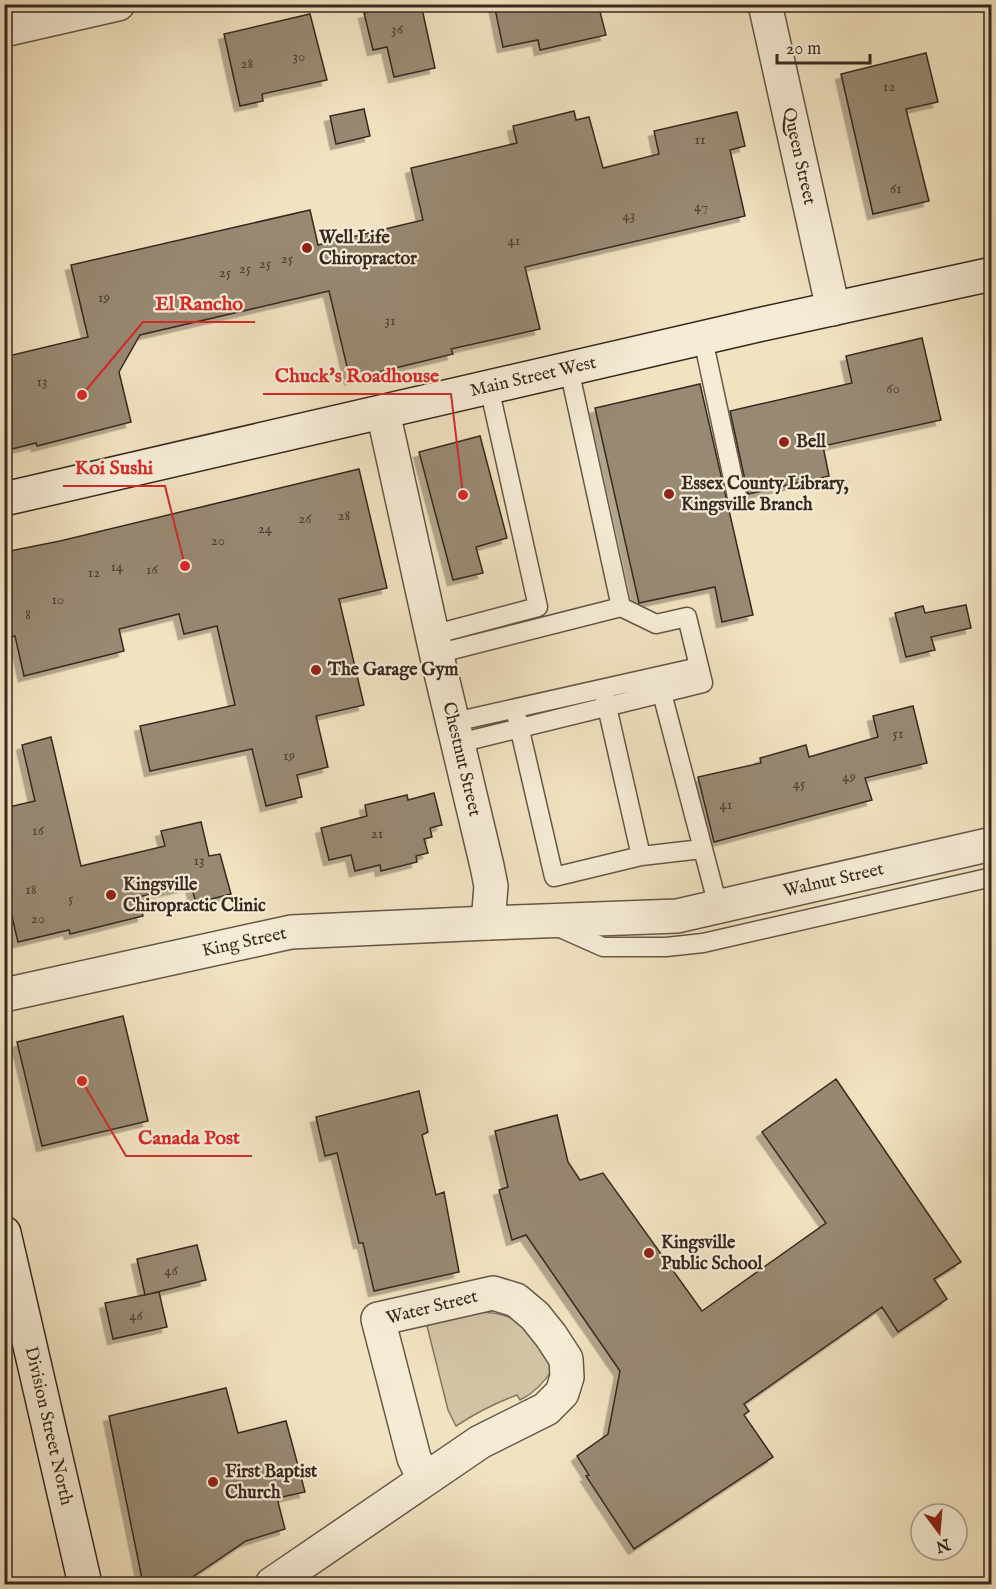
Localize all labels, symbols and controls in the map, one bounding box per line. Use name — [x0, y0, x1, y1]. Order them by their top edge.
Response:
house number: 36 — [391, 20, 404, 39]
scale bar — [777, 27, 870, 65]
text: 20 m — [786, 38, 821, 61]
house number: 30 — [293, 47, 305, 66]
house number: 28 — [241, 54, 254, 73]
house number: 12 — [883, 77, 895, 96]
street label: Queen Street — [777, 105, 821, 207]
house number: 11 — [694, 130, 706, 149]
house number: 61 — [890, 179, 902, 198]
house number: 47 — [694, 197, 708, 216]
house number: 43 — [623, 206, 635, 225]
place label: Well Life Chiropractor — [318, 227, 417, 271]
house number: 41 — [508, 231, 520, 250]
marker: Well Life Chiropractor — [300, 241, 314, 255]
house number: 25 — [281, 249, 294, 268]
house number: 25 — [259, 254, 272, 273]
house number: 25 — [239, 259, 252, 278]
house number: 25 — [219, 263, 232, 282]
callout: El Rancho — [143, 284, 255, 322]
house number: 19 — [98, 288, 110, 307]
text: El Rancho — [155, 292, 243, 317]
house number: 31 — [384, 311, 396, 330]
street label: Main Street West — [468, 351, 598, 403]
callout: Chuck's Roadhouse — [263, 356, 451, 394]
text: Chuck's Roadhouse — [275, 364, 440, 389]
house number: 13 — [36, 372, 48, 391]
house number: 60 — [886, 379, 900, 398]
place label: Bell — [796, 431, 827, 454]
marker: Bell — [777, 435, 791, 449]
callout: Koi Sushi — [63, 448, 165, 486]
text: Koi Sushi — [75, 456, 154, 481]
place label: Essex County Library, Kingsville Branch — [681, 473, 849, 517]
marker: Essex County Library, Kingsville Branch — [662, 487, 676, 501]
house number: 28 — [338, 506, 351, 525]
house number: 26 — [298, 509, 312, 528]
house number: 24 — [258, 519, 273, 538]
house number: 20 — [211, 531, 225, 550]
house number: 14 — [111, 557, 124, 576]
house number: 16 — [146, 560, 159, 579]
house number: 12 — [88, 563, 100, 582]
house number: 10 — [52, 590, 64, 609]
house number: 8 — [25, 605, 31, 624]
place label: The Garage Gym — [327, 659, 458, 682]
marker: The Garage Gym — [309, 663, 323, 677]
street label: Chestnut Street — [437, 700, 486, 819]
house number: 51 — [892, 724, 904, 743]
house number: 19 — [283, 746, 295, 765]
house number: 49 — [842, 767, 856, 786]
house number: 45 — [793, 774, 806, 793]
house number: 41 — [720, 795, 732, 814]
house number: 16 — [32, 821, 45, 840]
house number: 21 — [371, 824, 383, 843]
house number: 13 — [193, 851, 205, 870]
street label: Walnut Street — [781, 858, 886, 903]
place label: Kingsville Chiropractic Clinic — [123, 874, 266, 918]
house number: 18 — [25, 880, 37, 899]
marker: Kingsville Chiropractic Clinic — [104, 888, 118, 902]
house number: 5 — [68, 889, 74, 908]
house number: 20 — [31, 909, 45, 928]
street label: King Street — [200, 922, 289, 963]
callout: Canada Post — [126, 1118, 252, 1156]
text: Canada Post — [138, 1126, 240, 1151]
place label: Kingsville Public School — [661, 1232, 763, 1276]
marker: Kingsville Public School — [642, 1246, 656, 1260]
house number: 46 — [164, 1261, 179, 1280]
street label: Water Street — [384, 1286, 480, 1330]
house number: 46 — [129, 1306, 144, 1325]
street label: Division Street North — [19, 1344, 78, 1508]
place label: First Baptist Church — [225, 1461, 318, 1505]
marker: First Baptist Church — [206, 1475, 220, 1489]
north arrow — [909, 1502, 969, 1562]
text: N — [933, 1533, 953, 1556]

